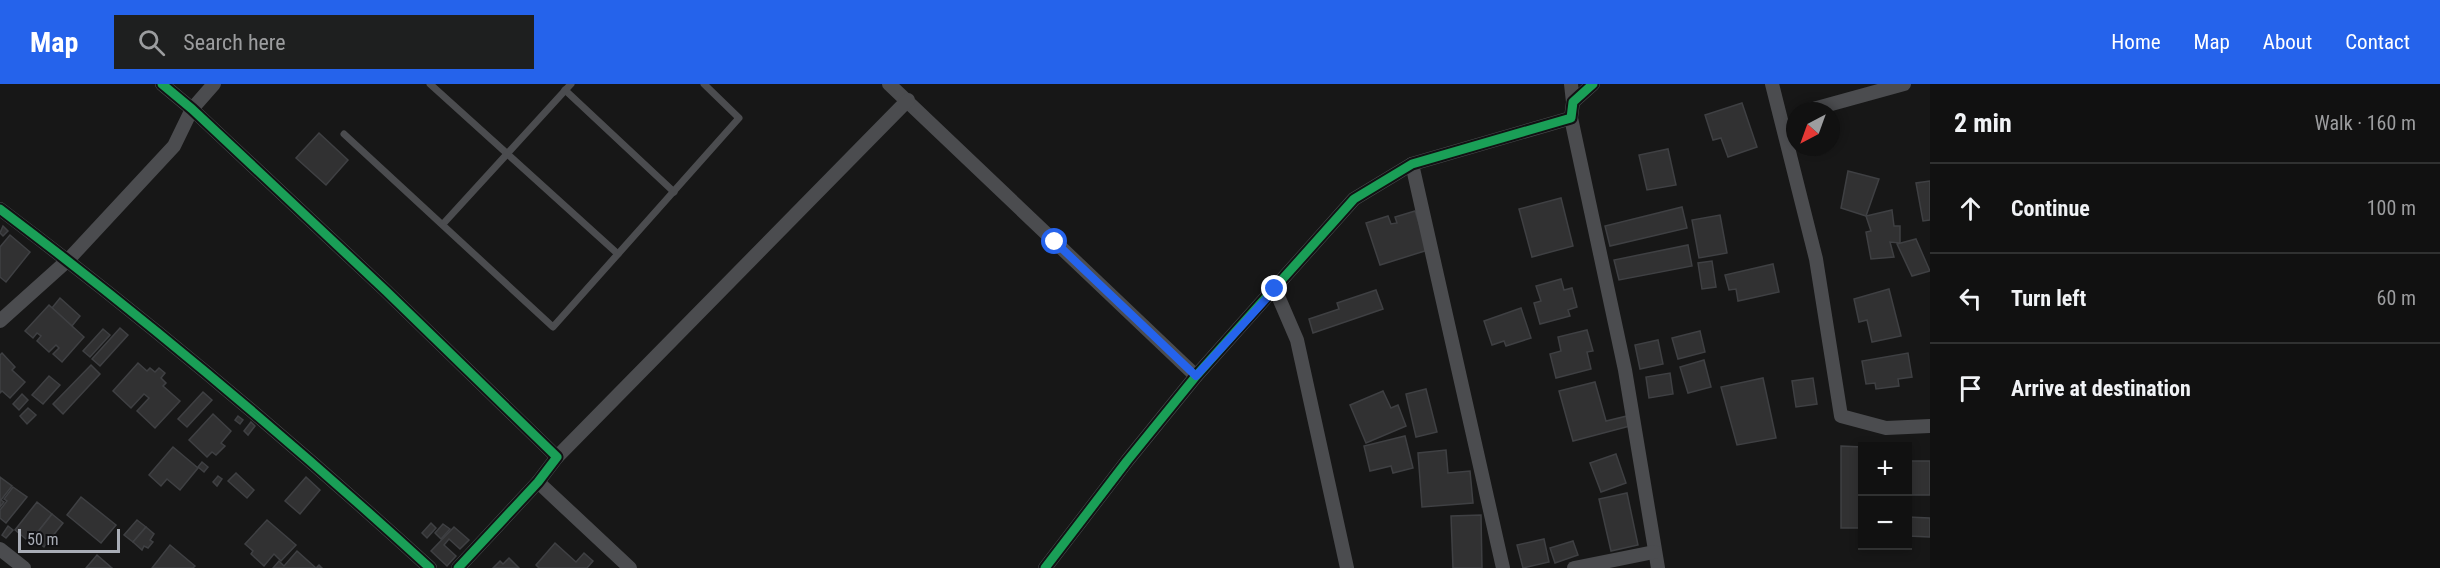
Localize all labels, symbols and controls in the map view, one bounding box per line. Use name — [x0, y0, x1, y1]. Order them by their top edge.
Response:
search box — [114, 15, 534, 69]
text: Map — [30, 26, 78, 59]
icon: search — [135, 26, 168, 59]
text: Search here — [183, 30, 286, 55]
text: Home — [2111, 30, 2161, 54]
text: Map — [2194, 30, 2230, 54]
text: About — [2263, 30, 2312, 54]
text: Contact — [2345, 30, 2410, 54]
north arrow — [1786, 102, 1840, 156]
text: 2 min — [1954, 108, 2012, 138]
text: Walk · 160 m — [2315, 111, 2416, 135]
icon: ahead — [1954, 192, 1987, 225]
text: Continue — [2011, 196, 2090, 221]
text: 100 m — [2367, 196, 2416, 220]
route start — [1041, 228, 1067, 254]
route end — [1261, 275, 1287, 301]
icon: left — [1954, 282, 1987, 315]
text: Turn left — [2011, 286, 2086, 311]
text: 60 m — [2377, 286, 2416, 310]
icon: arrive — [1954, 372, 1987, 405]
text: Arrive at destination — [2011, 376, 2191, 401]
map controls — [1858, 442, 1912, 550]
button: + — [1858, 442, 1912, 496]
button: − — [1858, 496, 1912, 550]
scale bar — [18, 526, 120, 554]
text: 50 m — [27, 530, 59, 549]

